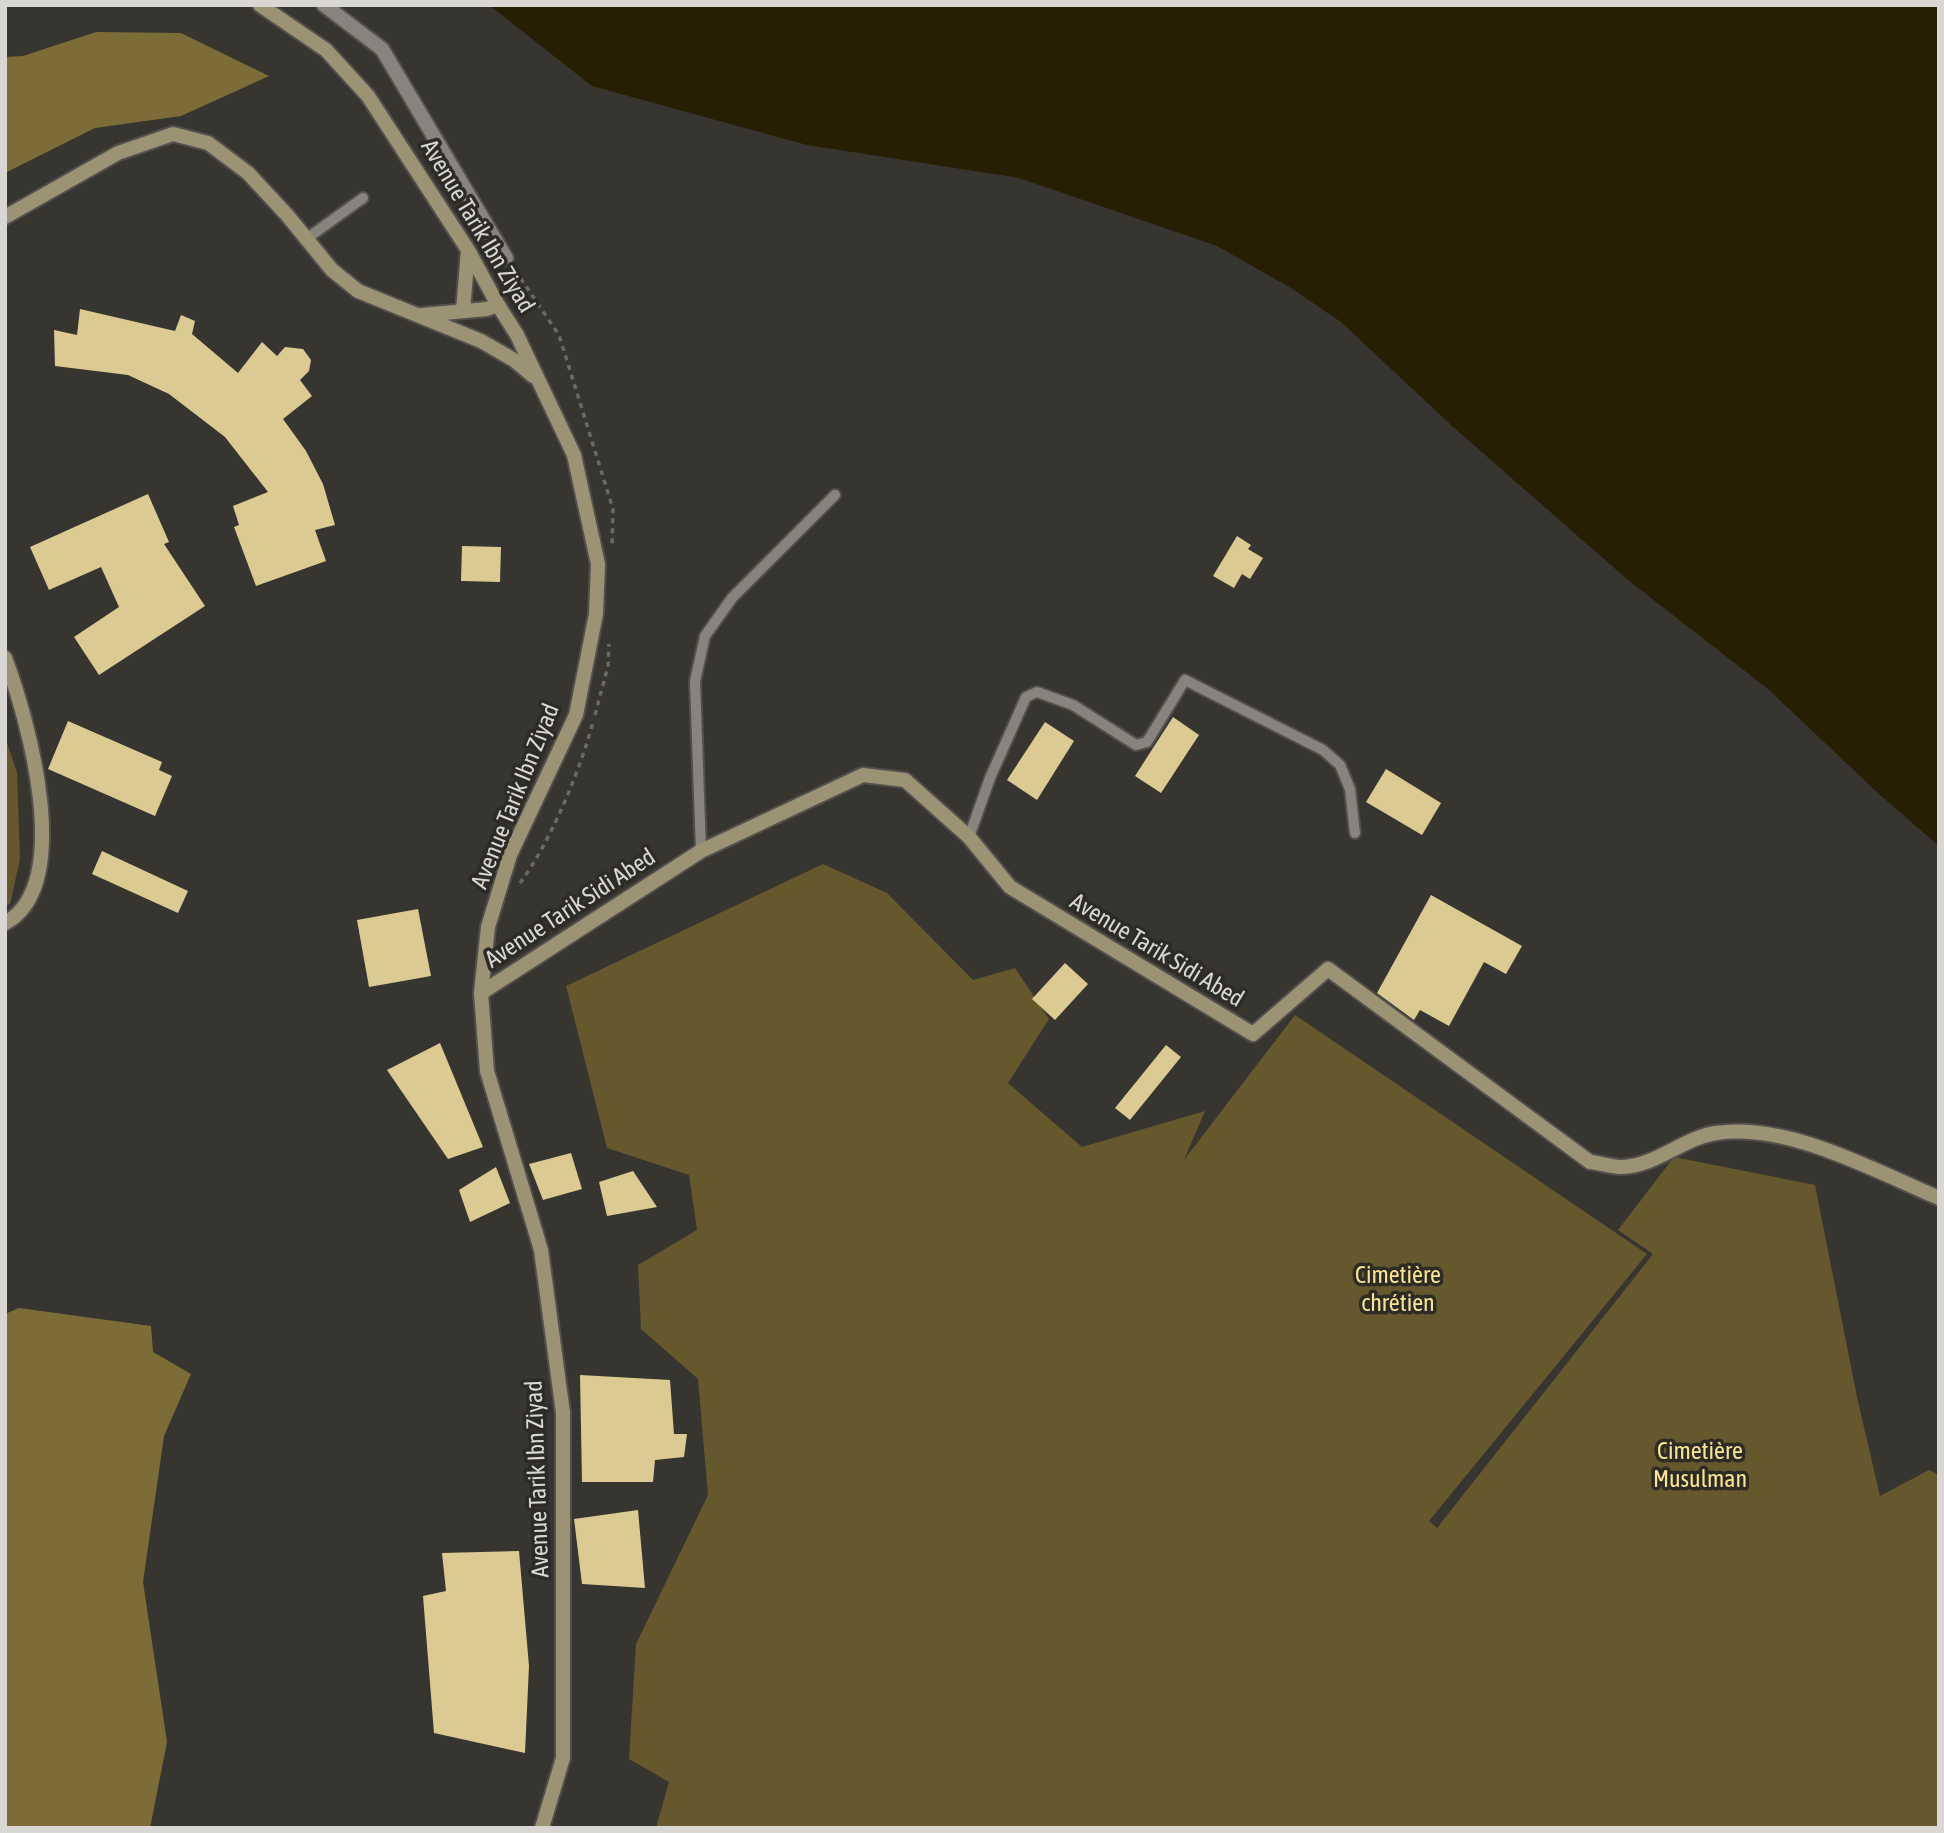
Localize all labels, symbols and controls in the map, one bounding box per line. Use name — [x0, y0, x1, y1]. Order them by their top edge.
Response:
street label: Avenue Tarik Ibn Ziyad — [416, 134, 541, 317]
street label: Avenue Tarik Ibn Ziyad — [465, 699, 564, 892]
street label: Avenue Tarik Sidi Abed — [480, 843, 660, 973]
street label: Avenue Tarik Sidi Abed — [1066, 887, 1249, 1012]
park label: Cimetière chrétien — [1355, 1261, 1441, 1316]
street label: Avenue Tarik Ibn Ziyad — [520, 1380, 553, 1578]
park label: Cimetière Musulman — [1653, 1437, 1747, 1492]

